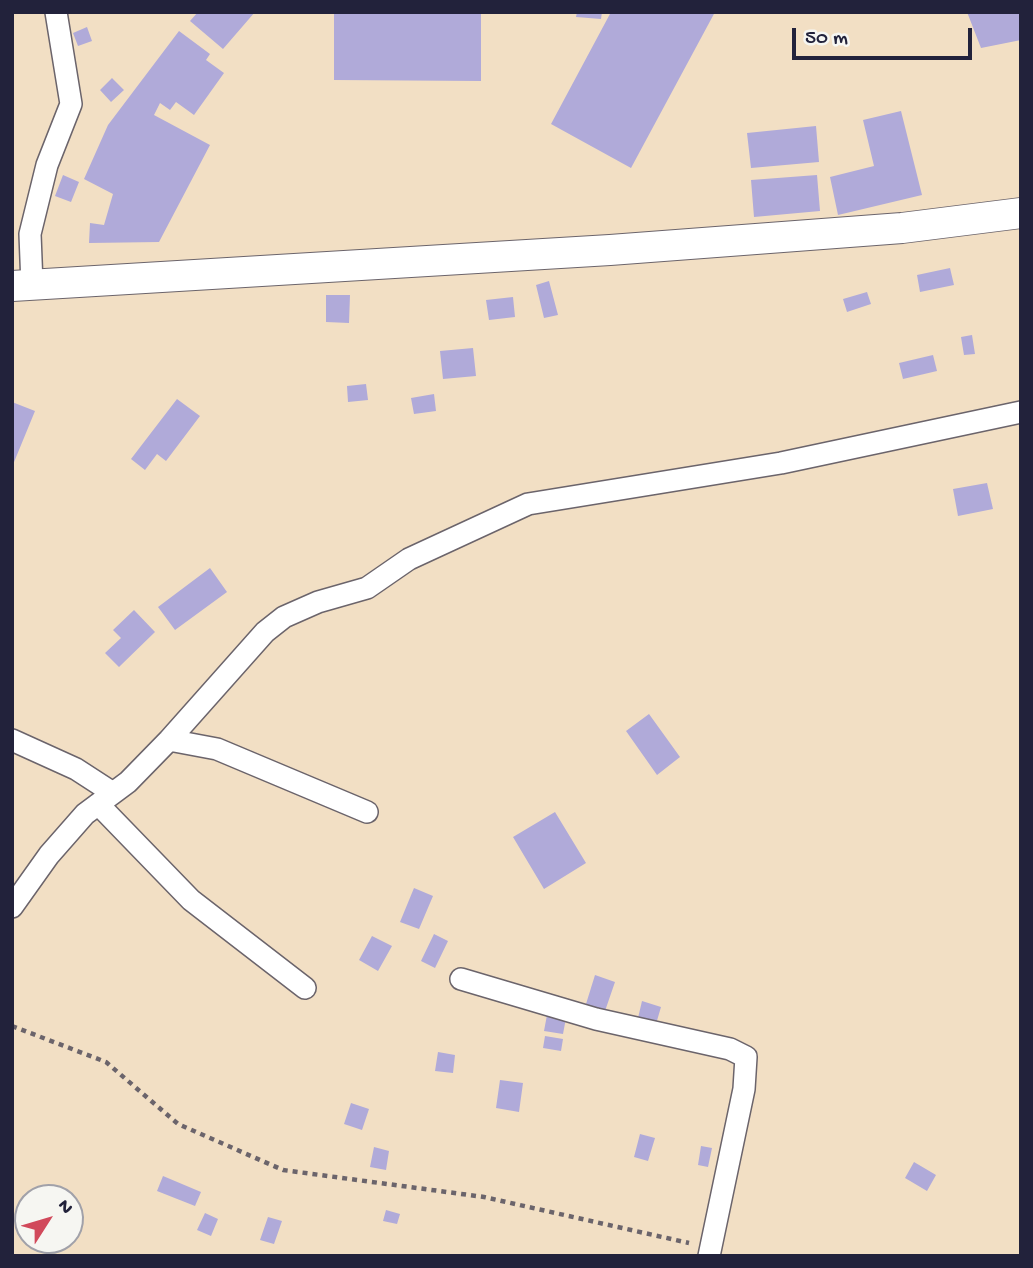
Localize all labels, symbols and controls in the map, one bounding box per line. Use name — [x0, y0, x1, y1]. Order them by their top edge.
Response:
scale bar — [795, 14, 975, 58]
text: 50 m — [805, 27, 848, 52]
north arrow — [14, 1184, 84, 1254]
text: N — [52, 1195, 77, 1219]

